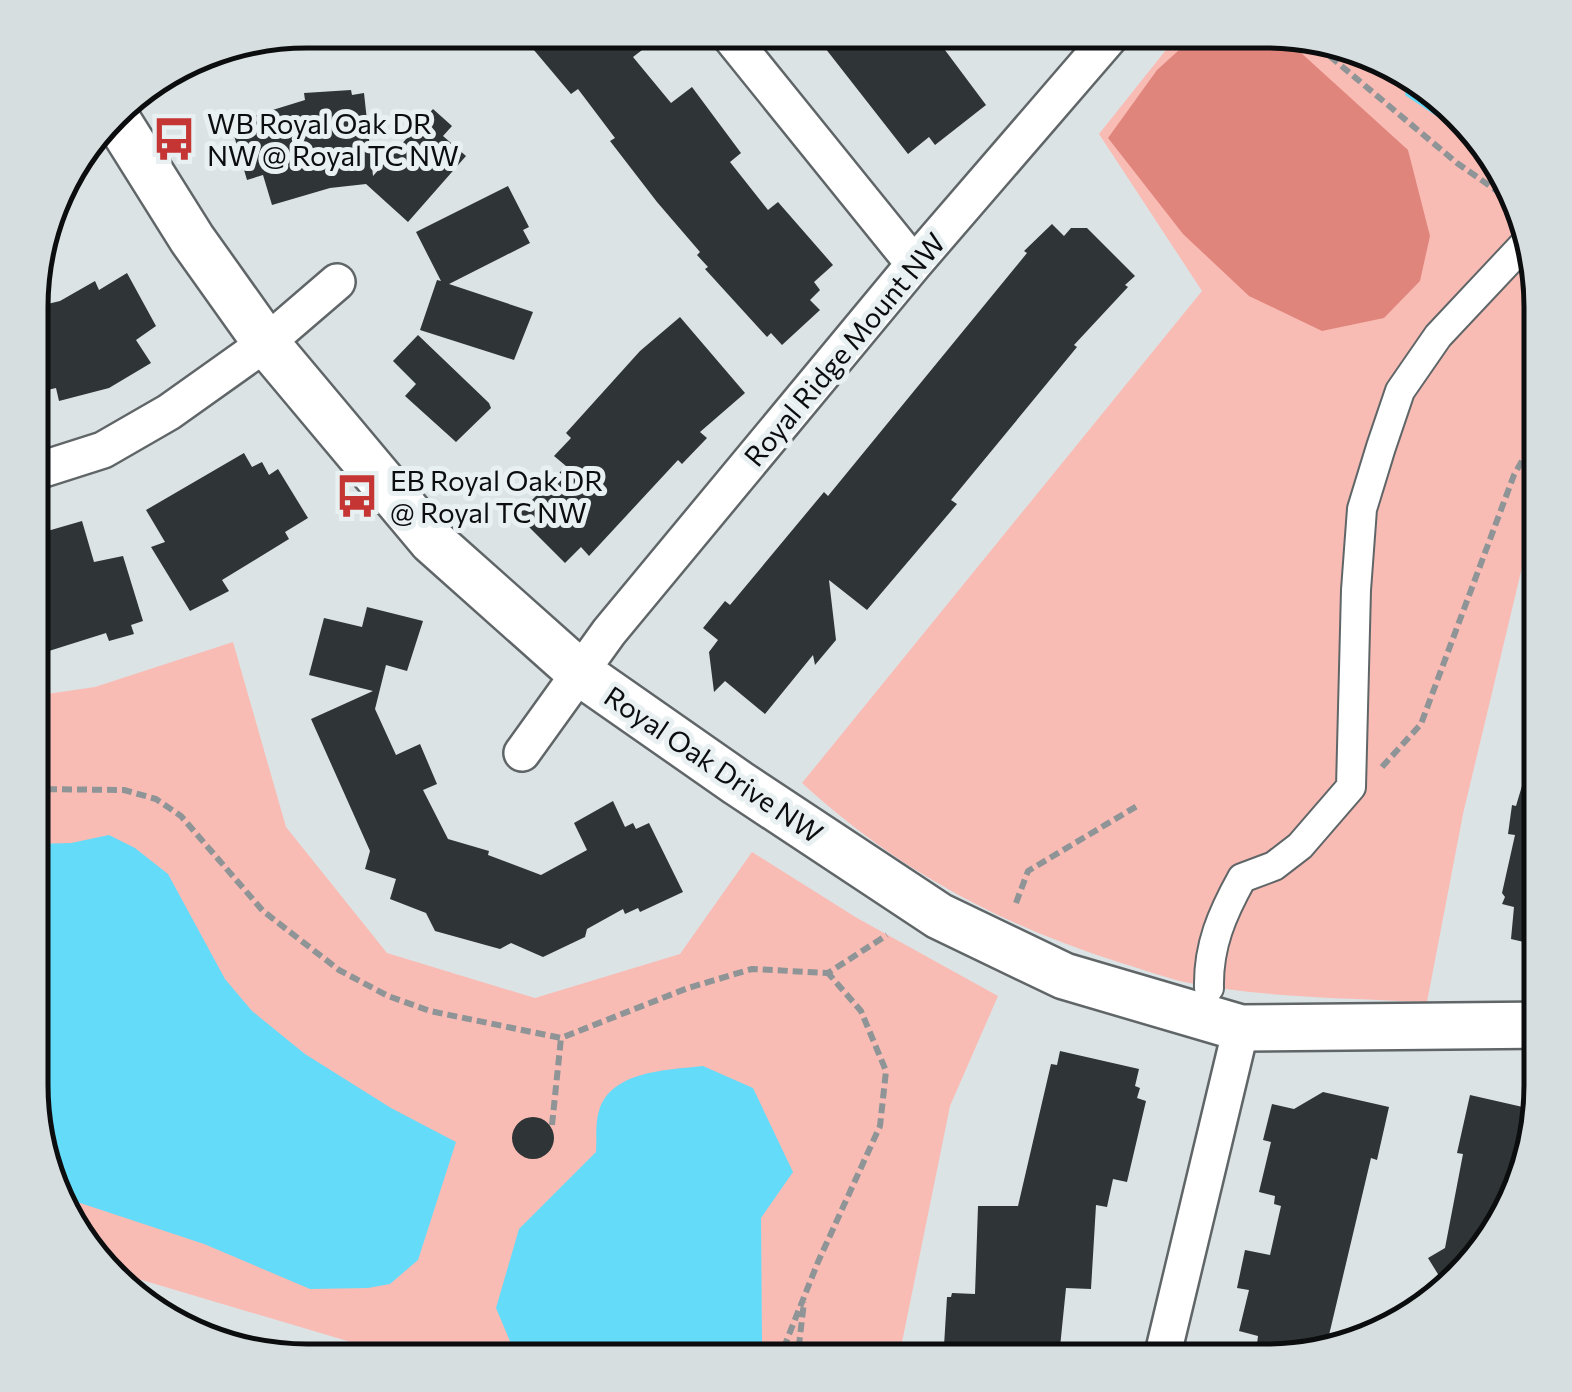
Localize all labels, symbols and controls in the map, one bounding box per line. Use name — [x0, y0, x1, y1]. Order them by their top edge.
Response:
place label: WB Royal Oak DR NW @ Royal TC NW — [207, 106, 459, 172]
bus stop icon: WB Royal Oak DR NW @ Royal TC NW — [150, 115, 198, 163]
street label: Royal Ridge Mount NW — [736, 225, 952, 473]
place label: EB Royal Oak DR @ Royal TC NW — [390, 463, 603, 529]
bus stop icon: EB Royal Oak DR @ Royal TC NW — [333, 472, 381, 520]
street label: Royal Oak Drive NW — [598, 678, 830, 850]

